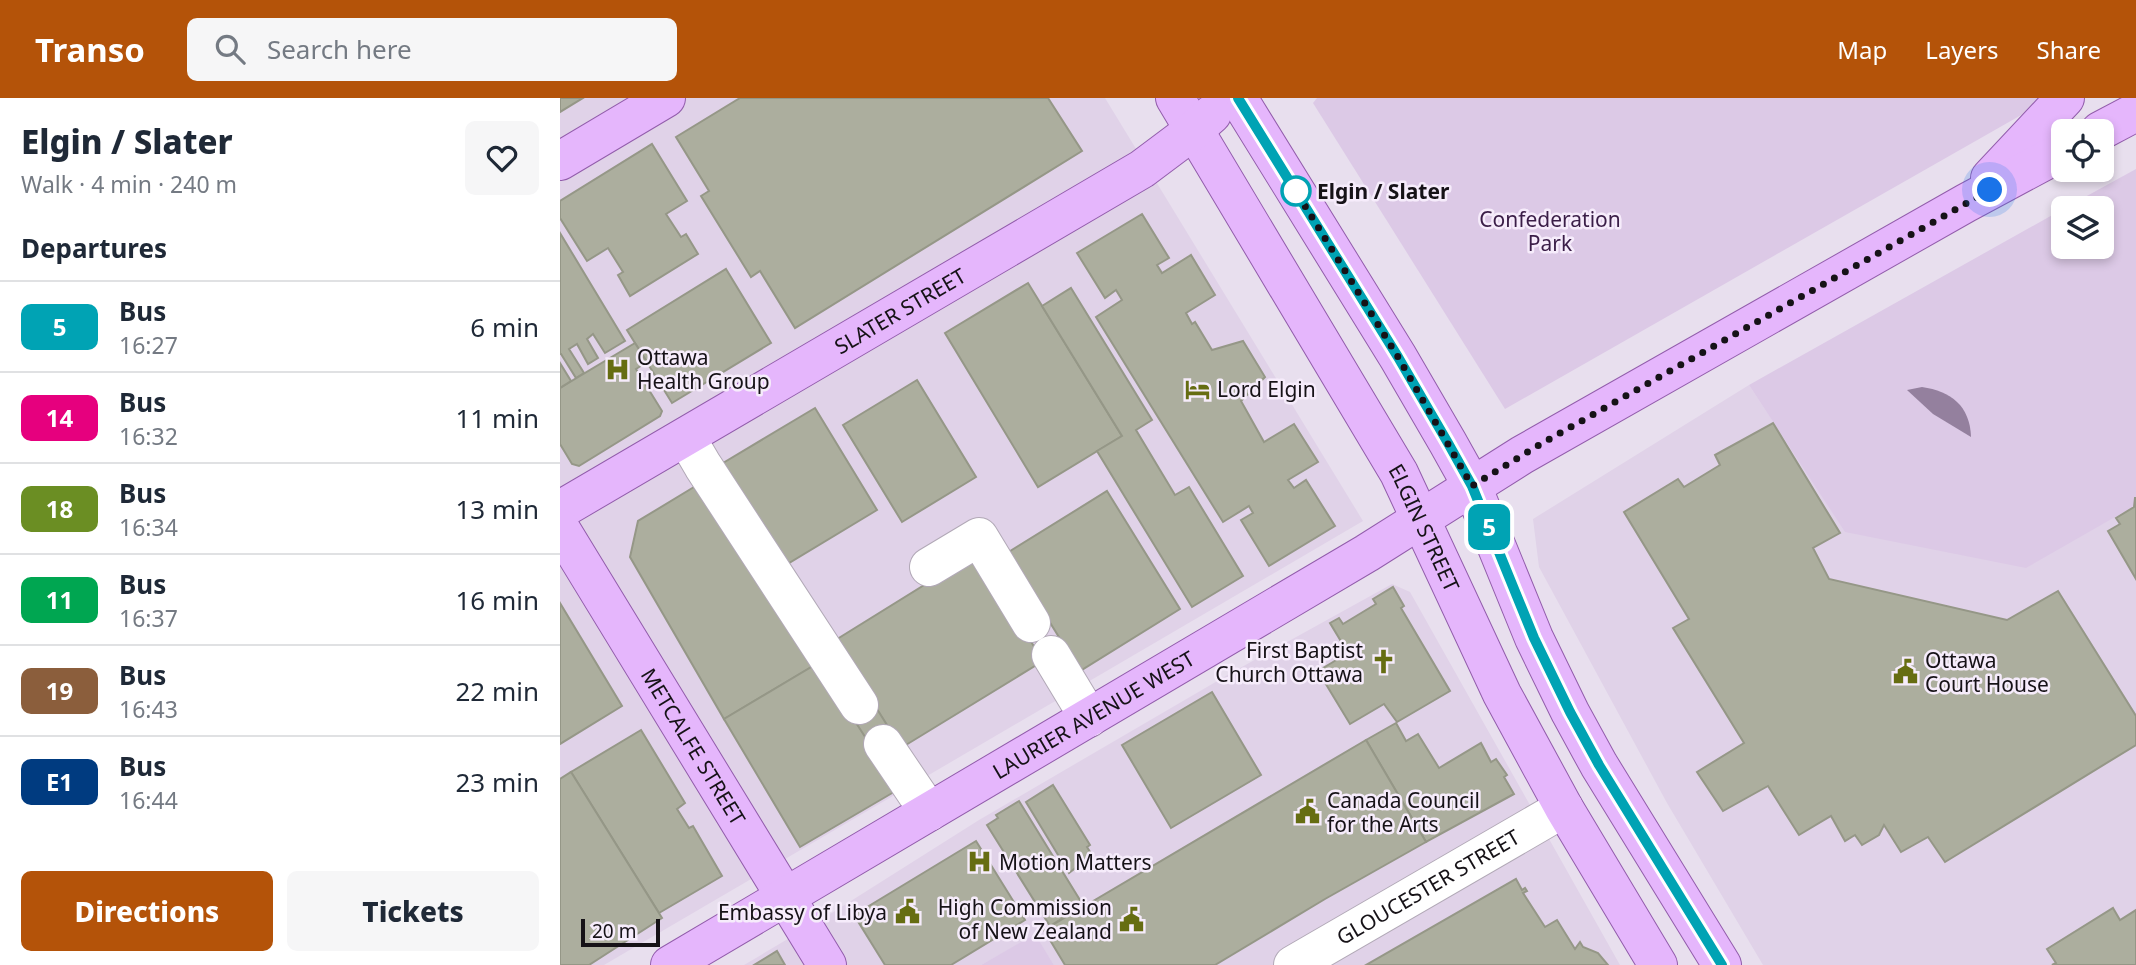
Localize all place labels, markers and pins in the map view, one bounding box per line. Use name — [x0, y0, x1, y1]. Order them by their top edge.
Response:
marker: Elgin / Slater — [1281, 176, 1311, 206]
place label: Elgin / Slater — [1317, 177, 1450, 205]
place label: Ottawa Health Group — [637, 343, 770, 395]
hospital icon: Ottawa Health Group — [603, 355, 631, 383]
hotel icon: Lord Elgin — [1183, 375, 1211, 403]
place label: Lord Elgin — [1217, 375, 1316, 403]
place label: First Baptist Church Ottawa — [1215, 636, 1363, 688]
place label: Ottawa Court House — [1925, 646, 2049, 698]
church icon: First Baptist Church Ottawa — [1369, 648, 1397, 676]
public building icon: Ottawa Court House — [1891, 658, 1919, 686]
place label: Canada Council for the Arts — [1327, 786, 1480, 838]
public building icon: Canada Council for the Arts — [1293, 798, 1321, 826]
hospital icon: Motion Matters — [965, 848, 993, 876]
place label: Motion Matters — [999, 848, 1151, 876]
place label: High Commission of New Zealand — [938, 893, 1112, 945]
place label: Embassy of Libya — [718, 898, 887, 926]
public building icon: Embassy of Libya — [893, 898, 921, 926]
public building icon: High Commission of New Zealand — [1118, 905, 1146, 933]

